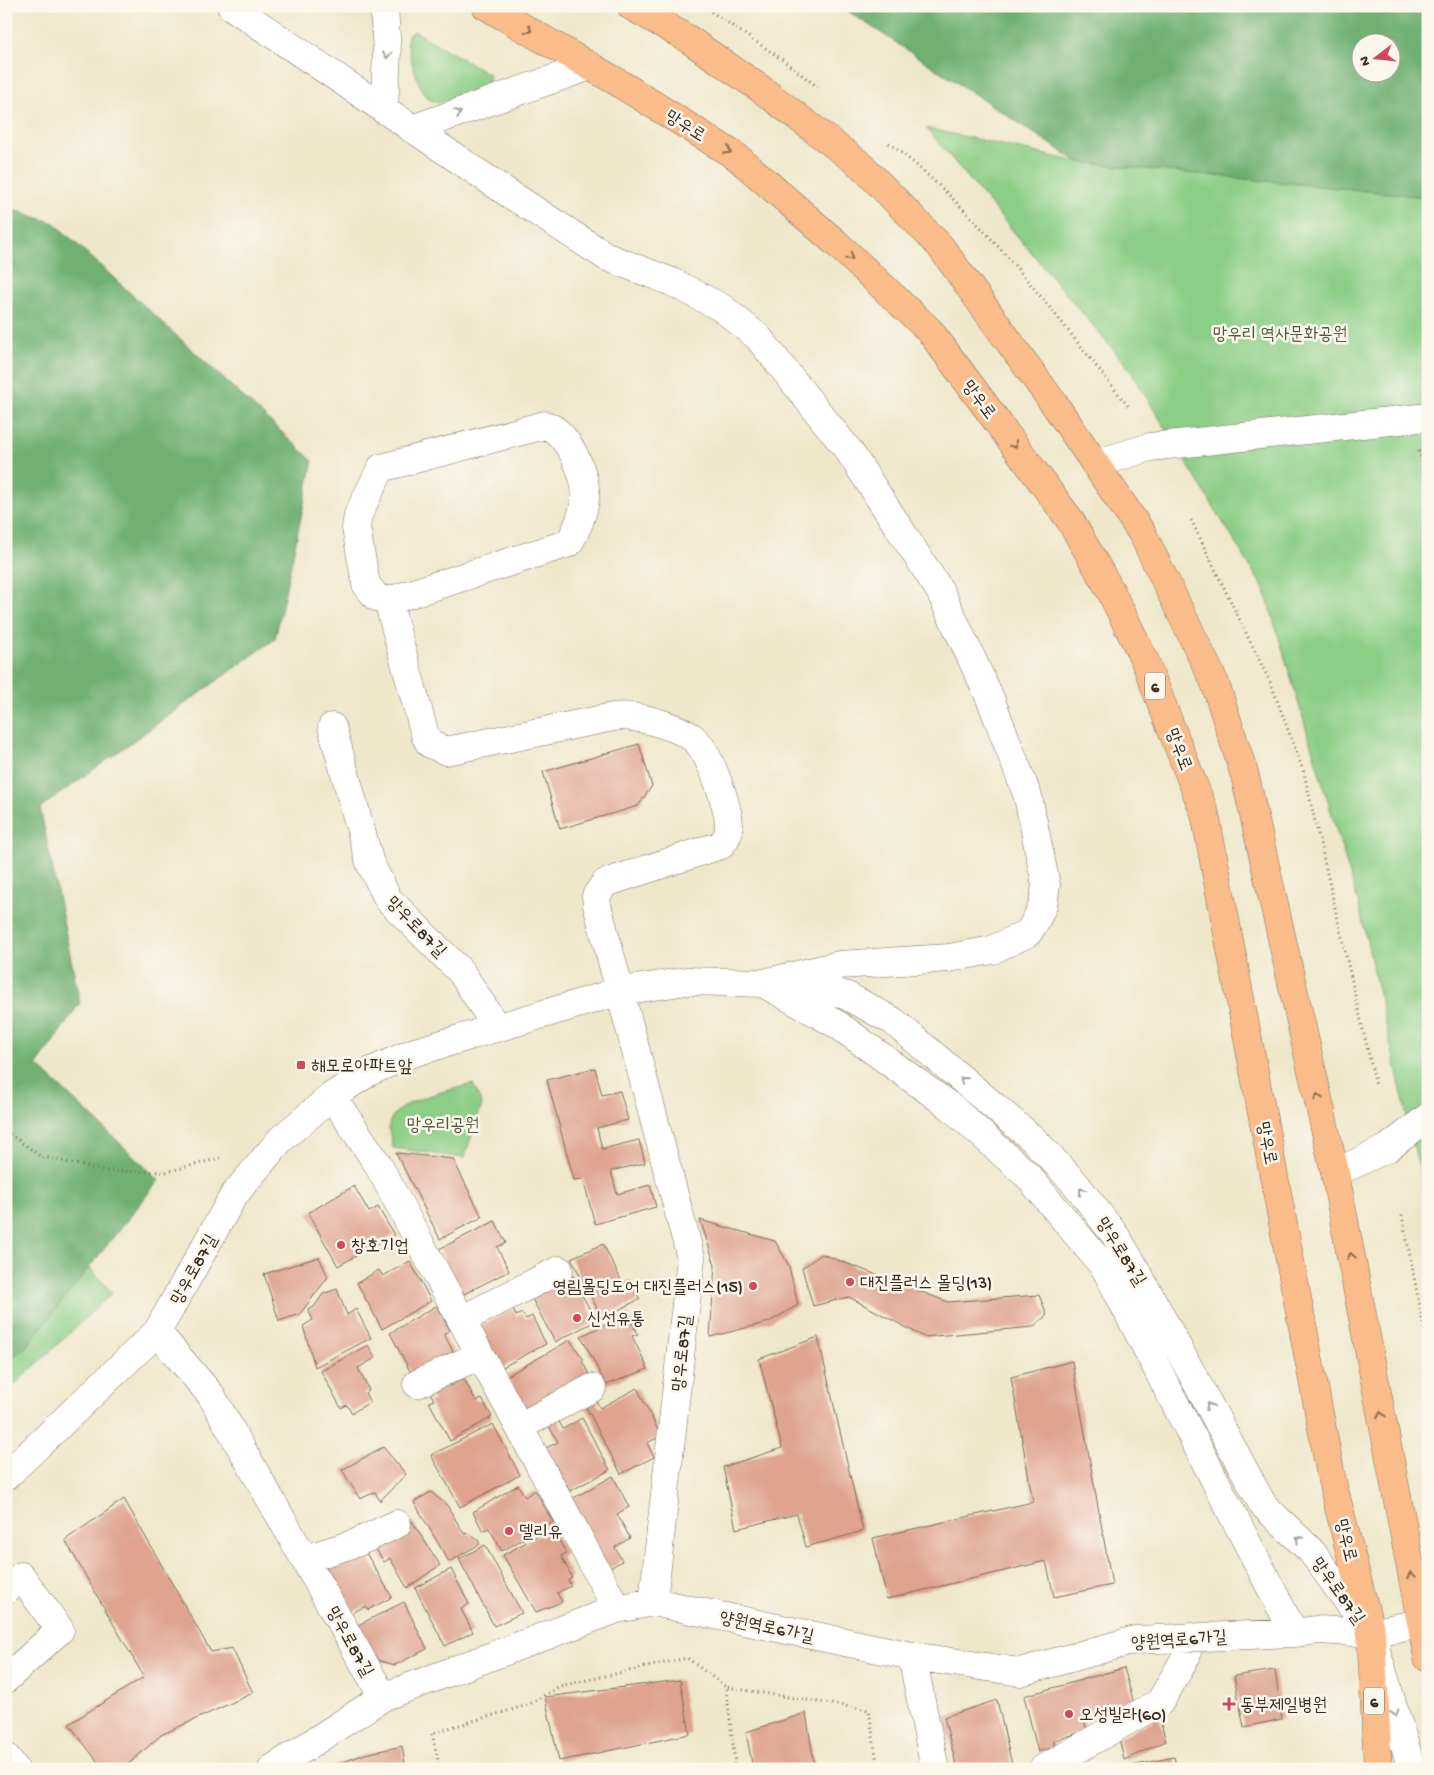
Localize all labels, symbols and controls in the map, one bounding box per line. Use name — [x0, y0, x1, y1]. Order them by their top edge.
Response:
one-way arrow — [523, 24, 532, 34]
north arrow — [1352, 32, 1402, 82]
one-way arrow — [381, 51, 392, 59]
text: N — [1356, 54, 1375, 68]
street label: 망우로 — [661, 107, 709, 148]
one-way arrow — [453, 109, 462, 119]
one-way arrow — [722, 145, 731, 154]
one-way arrow — [845, 251, 854, 260]
park label: 망우리 역사문화공원 — [1213, 325, 1347, 346]
street label: 망우로 — [957, 377, 999, 424]
one-way arrow — [1008, 439, 1017, 449]
road number: 6 — [1145, 672, 1165, 699]
street label: 망우로 — [1160, 726, 1195, 774]
street label: 망우로87길 — [381, 893, 450, 963]
place label: 해모로아파트앞 — [311, 1057, 413, 1078]
marker: 해모로아파트앞 — [295, 1059, 307, 1071]
one-way arrow — [960, 1078, 969, 1086]
one-way arrow — [1313, 1092, 1324, 1101]
park label: 망우리공원 — [407, 1116, 479, 1137]
street label: 망우로 — [1251, 1120, 1280, 1167]
one-way arrow — [1079, 1187, 1088, 1197]
street label: 망우로87길 — [1091, 1214, 1149, 1291]
street label: 망우로87길 — [167, 1231, 223, 1309]
place label: 창호기업 — [351, 1237, 409, 1258]
marker: 창호기업 — [335, 1239, 347, 1251]
one-way arrow — [1346, 1251, 1356, 1260]
place label: 대진플러스 몰딩(13) — [860, 1274, 992, 1295]
marker: 대진플러스 몰딩(13) — [844, 1276, 856, 1288]
place label: 영림몰딩도어 대진플러스(15) — [552, 1278, 743, 1299]
marker: 영림몰딩도어 대진플러스(15) — [747, 1280, 759, 1292]
place label: 신선유통 — [587, 1310, 645, 1331]
marker: 신선유통 — [571, 1312, 583, 1324]
street label: 망우로87길 — [669, 1313, 698, 1393]
one-way arrow — [1205, 1402, 1215, 1411]
one-way arrow — [1376, 1411, 1386, 1420]
street label: 망우로 — [1329, 1517, 1360, 1564]
place label: 델리유 — [519, 1523, 562, 1544]
marker: 델리유 — [503, 1525, 515, 1537]
one-way arrow — [1296, 1535, 1305, 1544]
street label: 망우로87길 — [1306, 1554, 1368, 1629]
one-way arrow — [1406, 1571, 1416, 1579]
street label: 망우로87길 — [321, 1603, 377, 1681]
street label: 양원역로6가길 — [717, 1608, 816, 1649]
street label: 양원역로6가길 — [1131, 1628, 1228, 1655]
road number: 6 — [1364, 1688, 1384, 1714]
place label: 동부제일병원 — [1240, 1696, 1327, 1717]
marker: 동부제일병원 — [1222, 1697, 1236, 1711]
place label: 오성빌라(60) — [1079, 1706, 1166, 1727]
marker: 오성빌라(60) — [1063, 1708, 1075, 1720]
one-way arrow — [1390, 1708, 1400, 1717]

